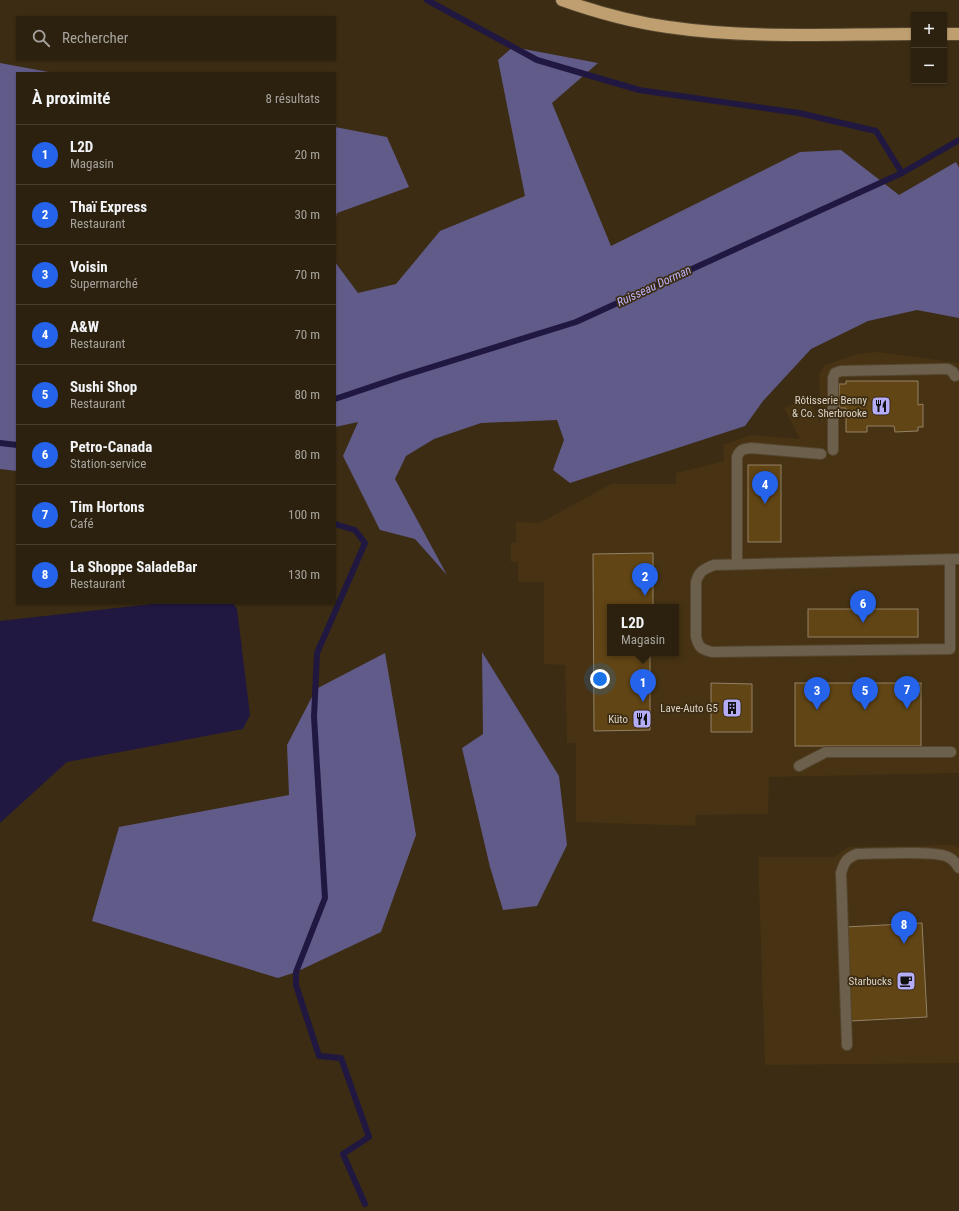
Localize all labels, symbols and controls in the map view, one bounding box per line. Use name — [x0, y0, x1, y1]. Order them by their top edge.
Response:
map controls — [911, 12, 947, 84]
button: + — [911, 12, 947, 48]
search box — [16, 16, 336, 60]
icon: search — [30, 27, 52, 49]
text: Rechercher — [62, 29, 128, 47]
button: − — [911, 48, 947, 84]
text: À proximité — [32, 88, 110, 108]
text: 8 résultats — [266, 91, 320, 106]
text: L2D — [70, 138, 93, 156]
text: 1 — [42, 147, 48, 162]
text: 20 m — [294, 147, 320, 162]
text: Magasin — [70, 156, 114, 171]
text: Thaï Express — [70, 198, 147, 216]
text: 2 — [42, 207, 48, 222]
text: 30 m — [294, 207, 320, 222]
text: Restaurant — [70, 216, 125, 231]
text: Voisin — [70, 258, 108, 276]
water label: Ruisseau Dorman — [615, 262, 694, 309]
text: 3 — [42, 267, 48, 282]
text: 70 m — [294, 267, 320, 282]
text: Supermarché — [70, 276, 138, 291]
text: A&W — [70, 318, 99, 336]
text: 4 — [42, 327, 48, 342]
text: 70 m — [294, 327, 320, 342]
text: Restaurant — [70, 336, 125, 351]
text: Sushi Shop — [70, 378, 137, 396]
text: 5 — [42, 387, 48, 402]
text: 80 m — [294, 387, 320, 402]
place label: Rôtisserie Benny & Co. Sherbrooke — [792, 394, 867, 420]
restaurant icon: Rôtisserie Benny & Co. Sherbrooke — [870, 395, 892, 417]
text: Restaurant — [70, 396, 125, 411]
text: Petro-Canada — [70, 438, 152, 456]
text: 6 — [42, 447, 48, 462]
text: 80 m — [294, 447, 320, 462]
text: Station-service — [70, 456, 146, 471]
pin: 4 — [752, 471, 778, 504]
text: Tim Hortons — [70, 498, 145, 516]
text: 7 — [42, 507, 48, 522]
text: 100 m — [288, 507, 320, 522]
text: Café — [70, 516, 94, 531]
text: La Shoppe SaladeBar — [70, 558, 197, 576]
pin: 2 — [632, 563, 658, 596]
text: 8 — [42, 567, 48, 582]
text: 130 m — [288, 567, 320, 582]
text: Restaurant — [70, 576, 125, 591]
pin: 6 — [850, 590, 876, 623]
popup — [607, 604, 679, 656]
text: L2D — [621, 614, 644, 632]
text: Magasin — [621, 632, 665, 647]
your location — [590, 669, 610, 689]
pin: 1 — [630, 669, 656, 702]
pin: 7 — [894, 676, 920, 709]
pin: 3 — [804, 677, 830, 710]
pin: 5 — [852, 677, 878, 710]
building icon: Lave-Auto G5 — [721, 697, 743, 719]
place label: Lave-Auto G5 — [660, 702, 718, 715]
restaurant icon: Küto — [631, 708, 653, 730]
place label: Küto — [608, 713, 628, 726]
pin: 8 — [891, 911, 917, 944]
cafe icon: Starbucks — [895, 970, 917, 992]
place label: Starbucks — [849, 975, 892, 988]

